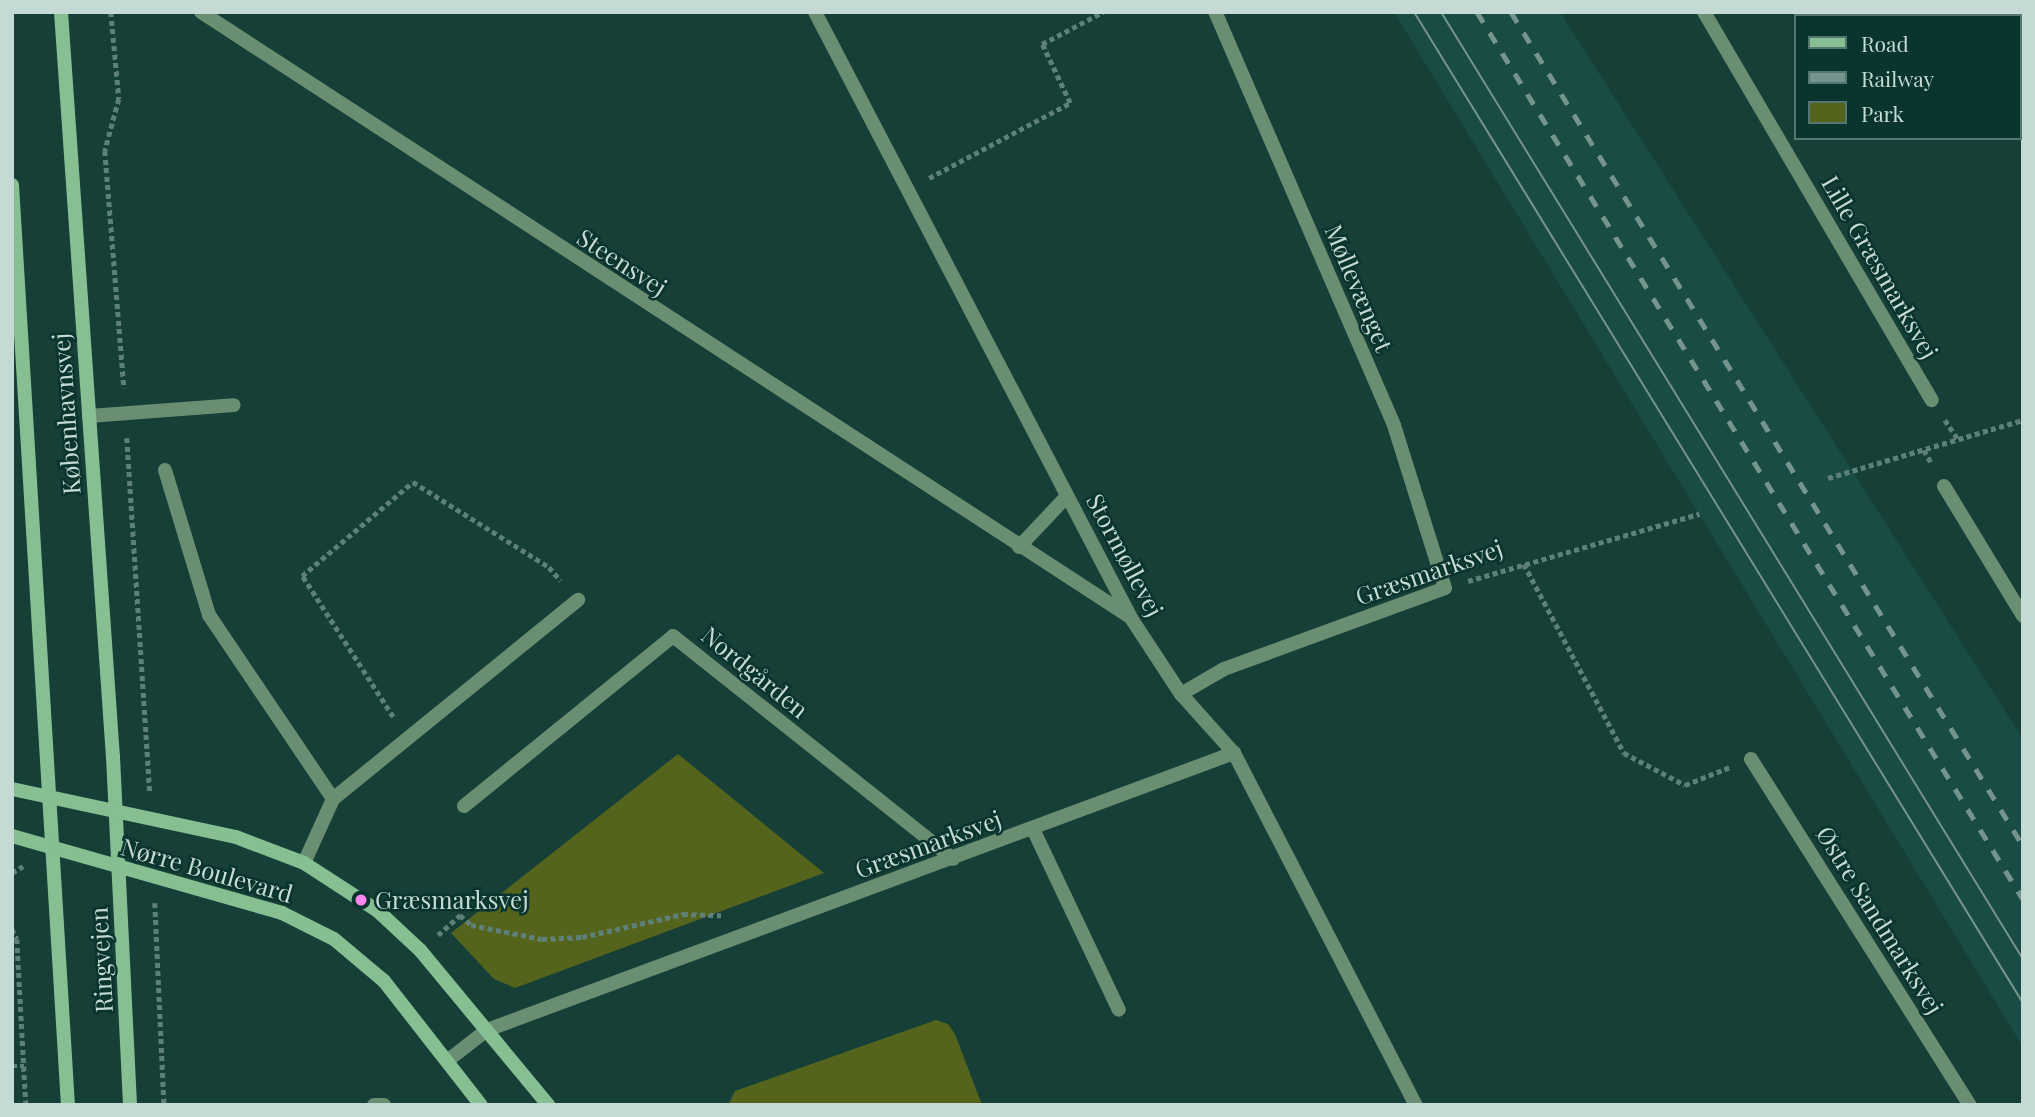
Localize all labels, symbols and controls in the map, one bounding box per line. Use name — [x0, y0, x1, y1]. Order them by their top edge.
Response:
legend — [1794, 14, 2021, 140]
text: Road — [1861, 29, 1909, 57]
text: Railway — [1861, 64, 1934, 92]
text: Park — [1861, 99, 1904, 127]
street label: Lille Græsmarksvej — [1816, 170, 1944, 364]
street label: Møllevænget — [1319, 220, 1399, 356]
street label: Steensvej — [572, 222, 672, 302]
street label: Københavnsvej — [46, 332, 86, 496]
street label: Stormøllevej — [1081, 489, 1169, 621]
street label: Græsmarksvej — [1352, 533, 1506, 611]
street label: Nordgården — [696, 620, 814, 724]
street label: Græsmarksvej — [851, 804, 1005, 884]
street label: Østre Sandmarksvej — [1811, 821, 1949, 1019]
street label: Nørre Boulevard — [118, 832, 296, 908]
place label: Græsmarksvej — [375, 886, 529, 914]
marker: Græsmarksvej — [353, 892, 369, 908]
street label: Ringvejen — [84, 906, 118, 1014]

